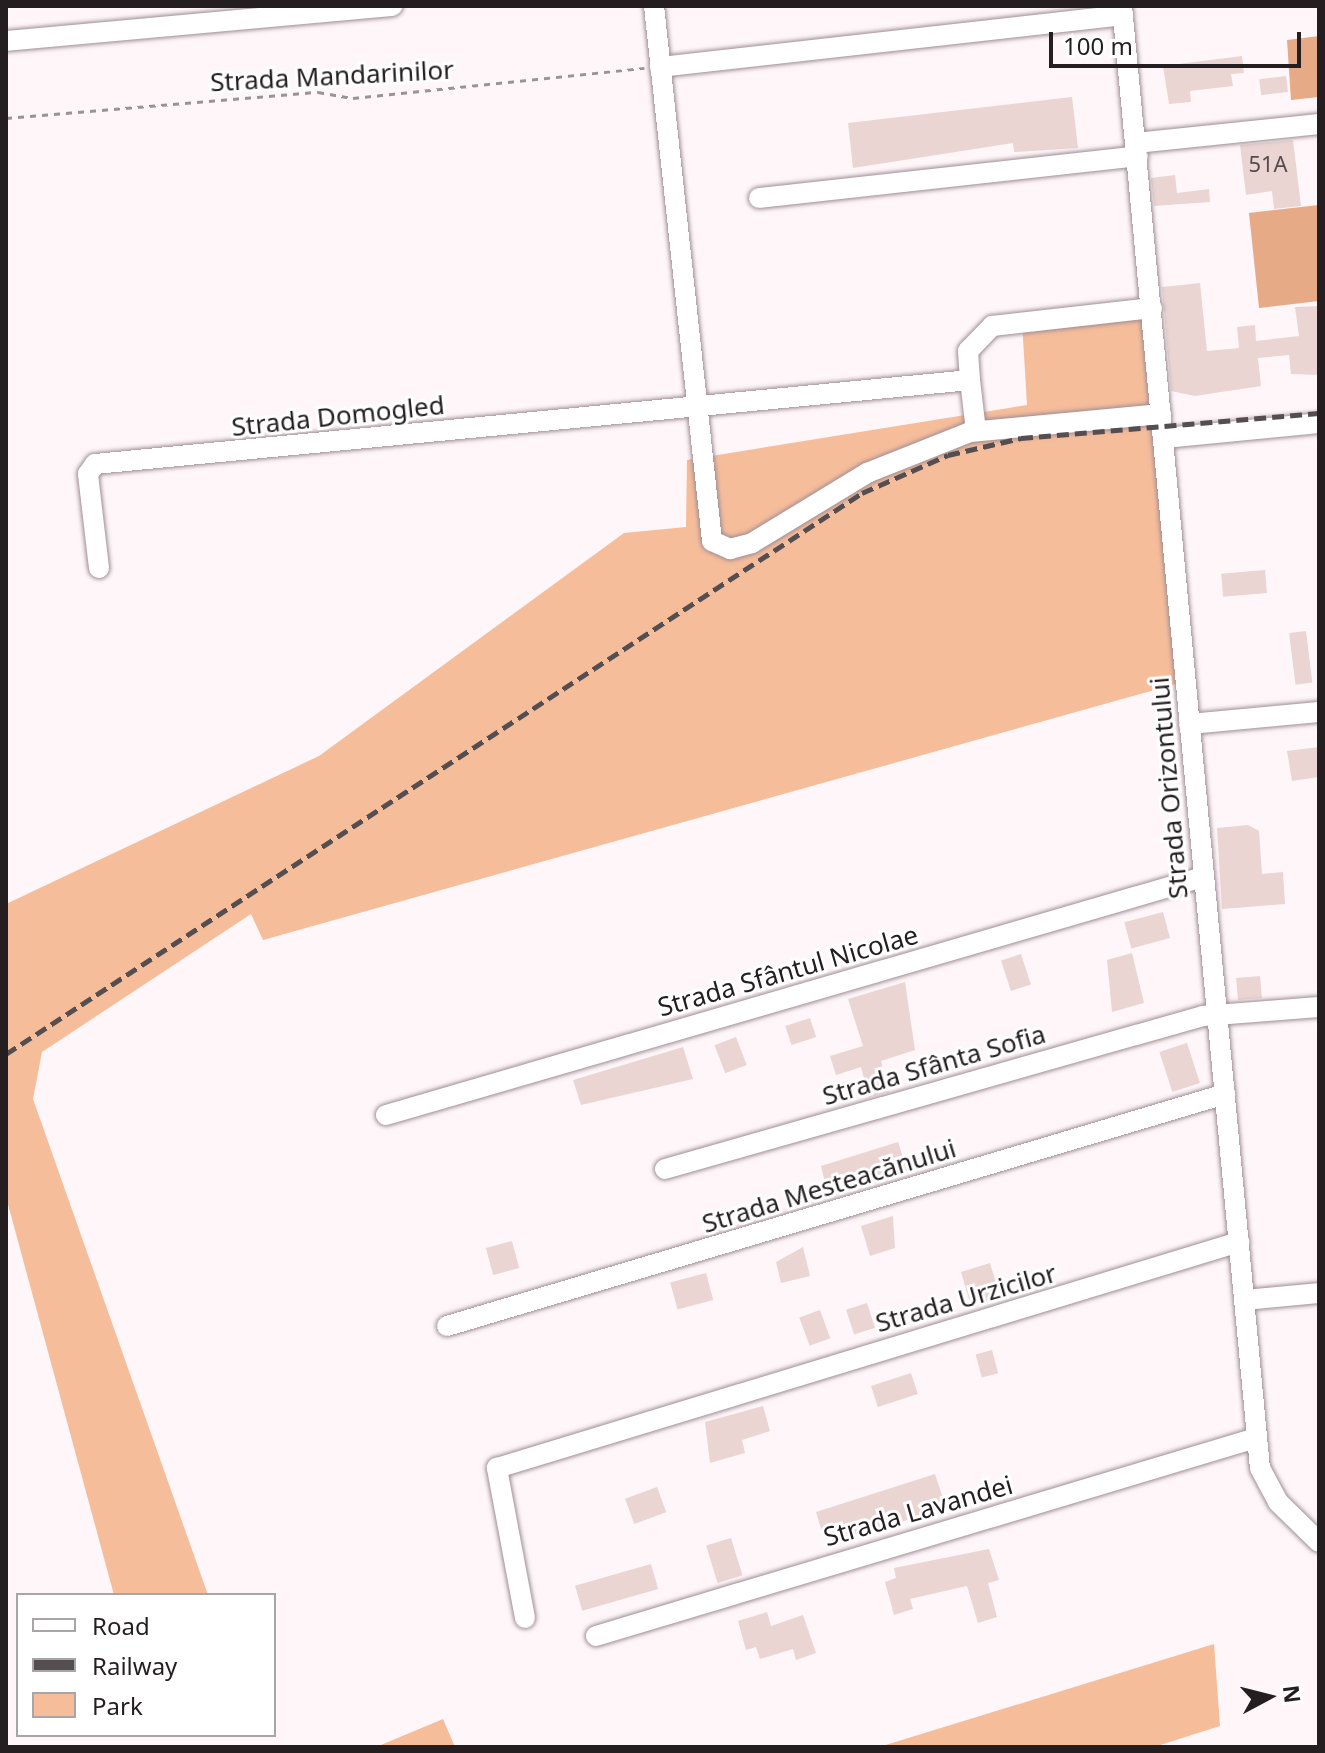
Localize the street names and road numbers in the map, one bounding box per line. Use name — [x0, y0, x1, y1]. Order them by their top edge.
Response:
street label: Strada Mandarinilor — [209, 54, 455, 98]
street label: Strada Domogled — [230, 389, 446, 443]
street label: Strada Orizontului — [1144, 676, 1194, 900]
street label: Strada Sfântul Nicolae — [654, 919, 922, 1023]
street label: Strada Sfânta Sofia — [819, 1018, 1049, 1112]
street label: Strada Mesteacănului — [698, 1133, 960, 1239]
street label: Strada Urzicilor — [872, 1257, 1060, 1339]
street label: Strada Lavandei — [820, 1469, 1016, 1553]

